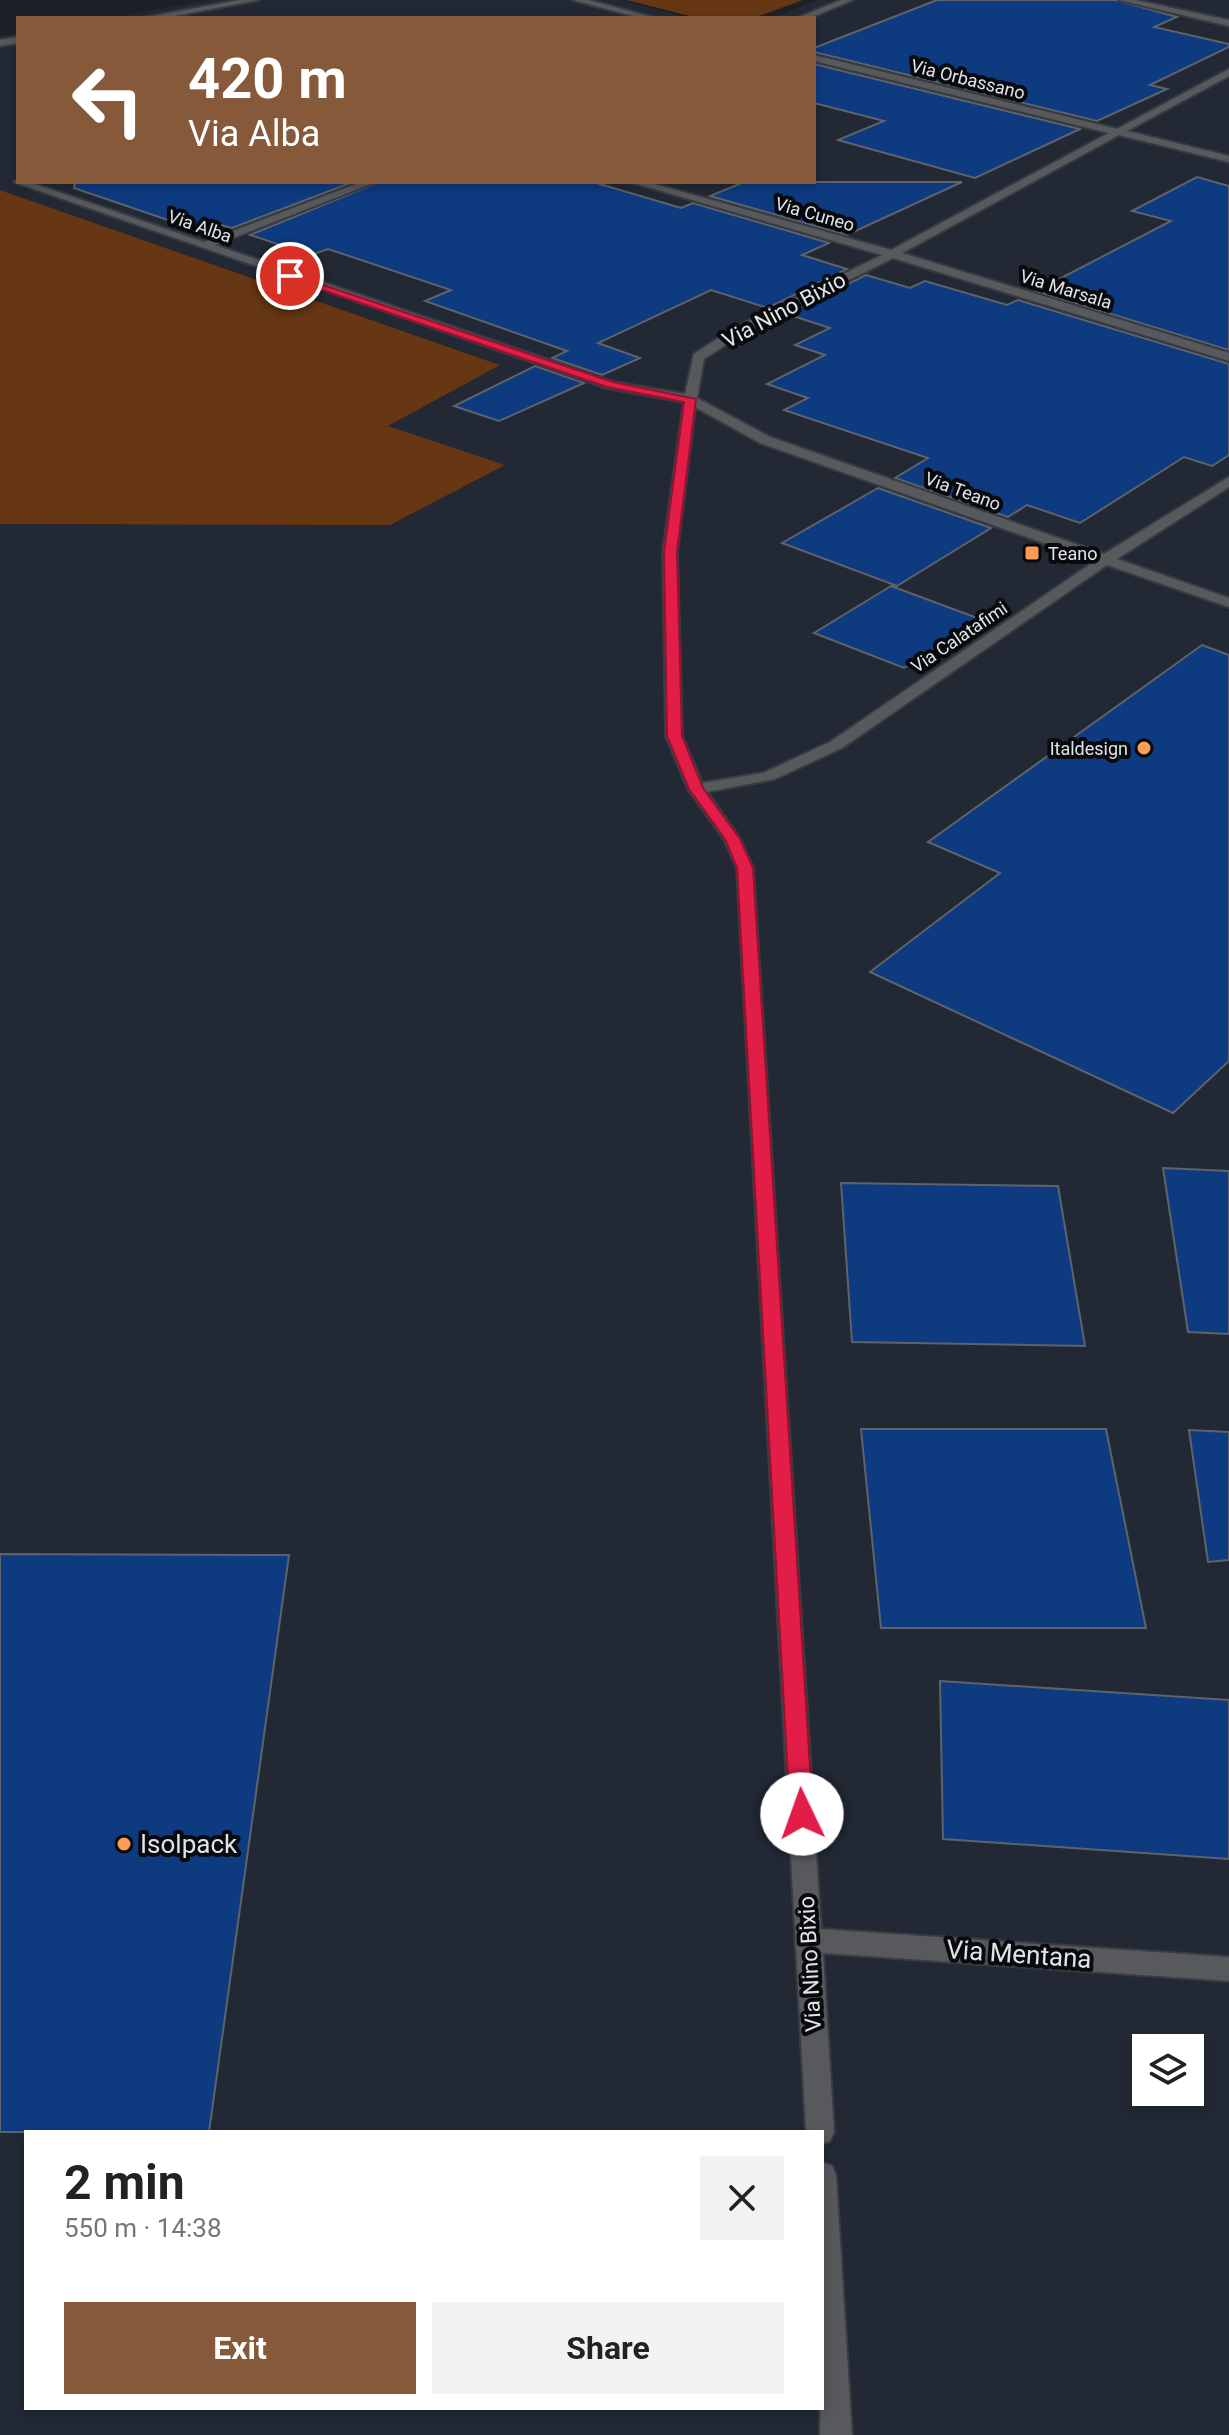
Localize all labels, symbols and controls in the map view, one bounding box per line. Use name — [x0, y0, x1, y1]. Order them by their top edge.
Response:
text: 420 m — [188, 46, 347, 112]
icon: left — [56, 48, 160, 152]
street label: Via Orbassano — [909, 55, 1027, 103]
text: Via Alba — [188, 113, 320, 155]
street label: Via Cuneo — [773, 193, 857, 235]
street label: Via Alba — [165, 205, 235, 247]
pin — [256, 242, 324, 310]
icon: arrive — [268, 254, 312, 298]
street label: Via Marsala — [1018, 265, 1114, 313]
street label: Via Nino Bixio — [718, 267, 850, 353]
street label: Via Teano — [922, 468, 1004, 514]
place label: Teano — [1048, 543, 1097, 564]
marker: Teano — [1023, 544, 1041, 562]
street label: Via Calatafimi — [907, 597, 1011, 677]
place label: Italdesign — [1050, 738, 1128, 759]
marker: Italdesign — [1135, 739, 1153, 757]
position arrow — [760, 1772, 844, 1856]
place label: Isolpack — [140, 1829, 238, 1859]
marker: Isolpack — [115, 1835, 133, 1853]
street label: Via Nino Bixio — [794, 1896, 826, 2032]
street label: Via Mentana — [945, 1934, 1093, 1974]
map controls — [1132, 2034, 1204, 2106]
button: layers — [1132, 2034, 1204, 2106]
text: 2 min — [64, 2154, 185, 2211]
button: close — [700, 2156, 784, 2240]
text: 550 m · 14:38 — [64, 2213, 222, 2243]
button: Exit — [64, 2302, 416, 2394]
button: Share — [432, 2302, 784, 2394]

